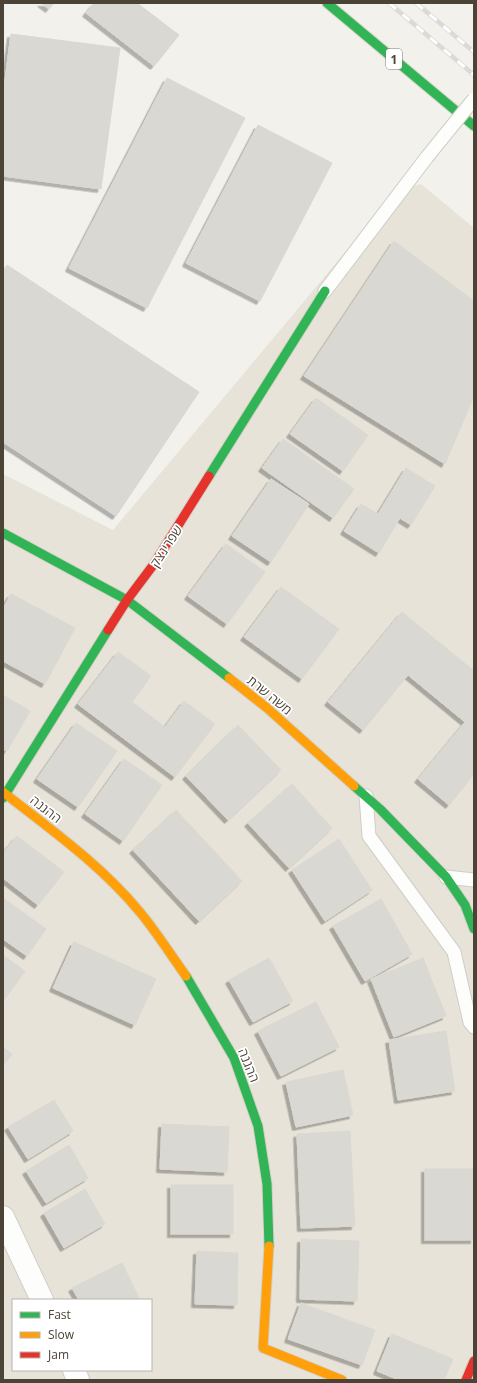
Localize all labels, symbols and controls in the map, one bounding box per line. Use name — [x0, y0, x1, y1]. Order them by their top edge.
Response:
road number: 1 — [386, 49, 402, 69]
street label: שפרינצק — [146, 521, 186, 571]
street label: משה שרת — [244, 671, 296, 719]
street label: ההגנה — [27, 791, 65, 827]
street label: ההגנה — [234, 1045, 264, 1085]
legend — [12, 1299, 152, 1371]
text: Fast — [48, 1306, 71, 1323]
text: Slow — [48, 1326, 75, 1343]
text: Jam — [47, 1346, 69, 1363]

